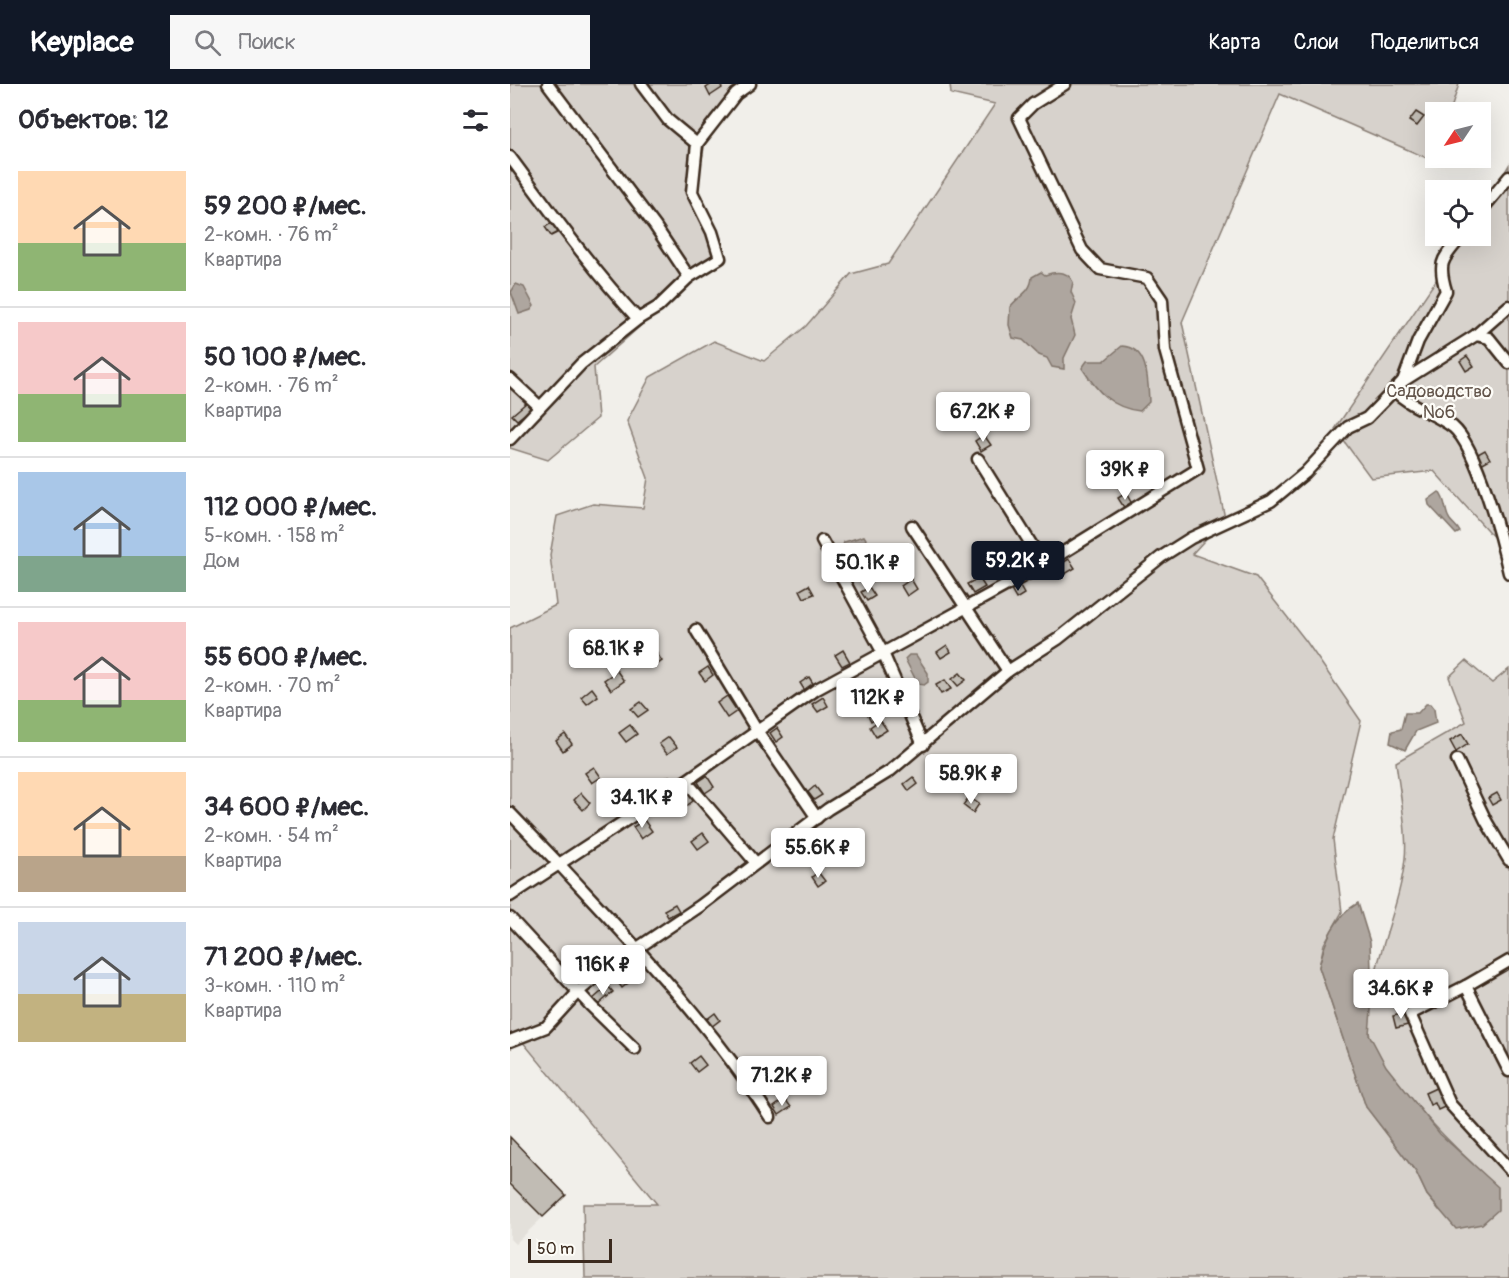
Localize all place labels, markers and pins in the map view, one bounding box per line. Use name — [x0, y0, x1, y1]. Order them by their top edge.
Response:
pin: 67.2K ₽ — [928, 392, 1038, 443]
pin: 39K ₽ — [1083, 450, 1167, 501]
pin: 59.2K ₽ — [963, 541, 1073, 592]
pin: 50.1K ₽ — [813, 543, 923, 594]
pin: 68.1K ₽ — [559, 629, 669, 680]
pin: 112K ₽ — [829, 678, 927, 729]
pin: 58.9K ₽ — [916, 754, 1026, 805]
pin: 34.1K ₽ — [587, 778, 697, 829]
pin: 55.6K ₽ — [763, 828, 873, 879]
pin: 116K ₽ — [554, 945, 652, 996]
pin: 34.6K ₽ — [1346, 969, 1456, 1020]
pin: 71.2K ₽ — [727, 1056, 837, 1107]

